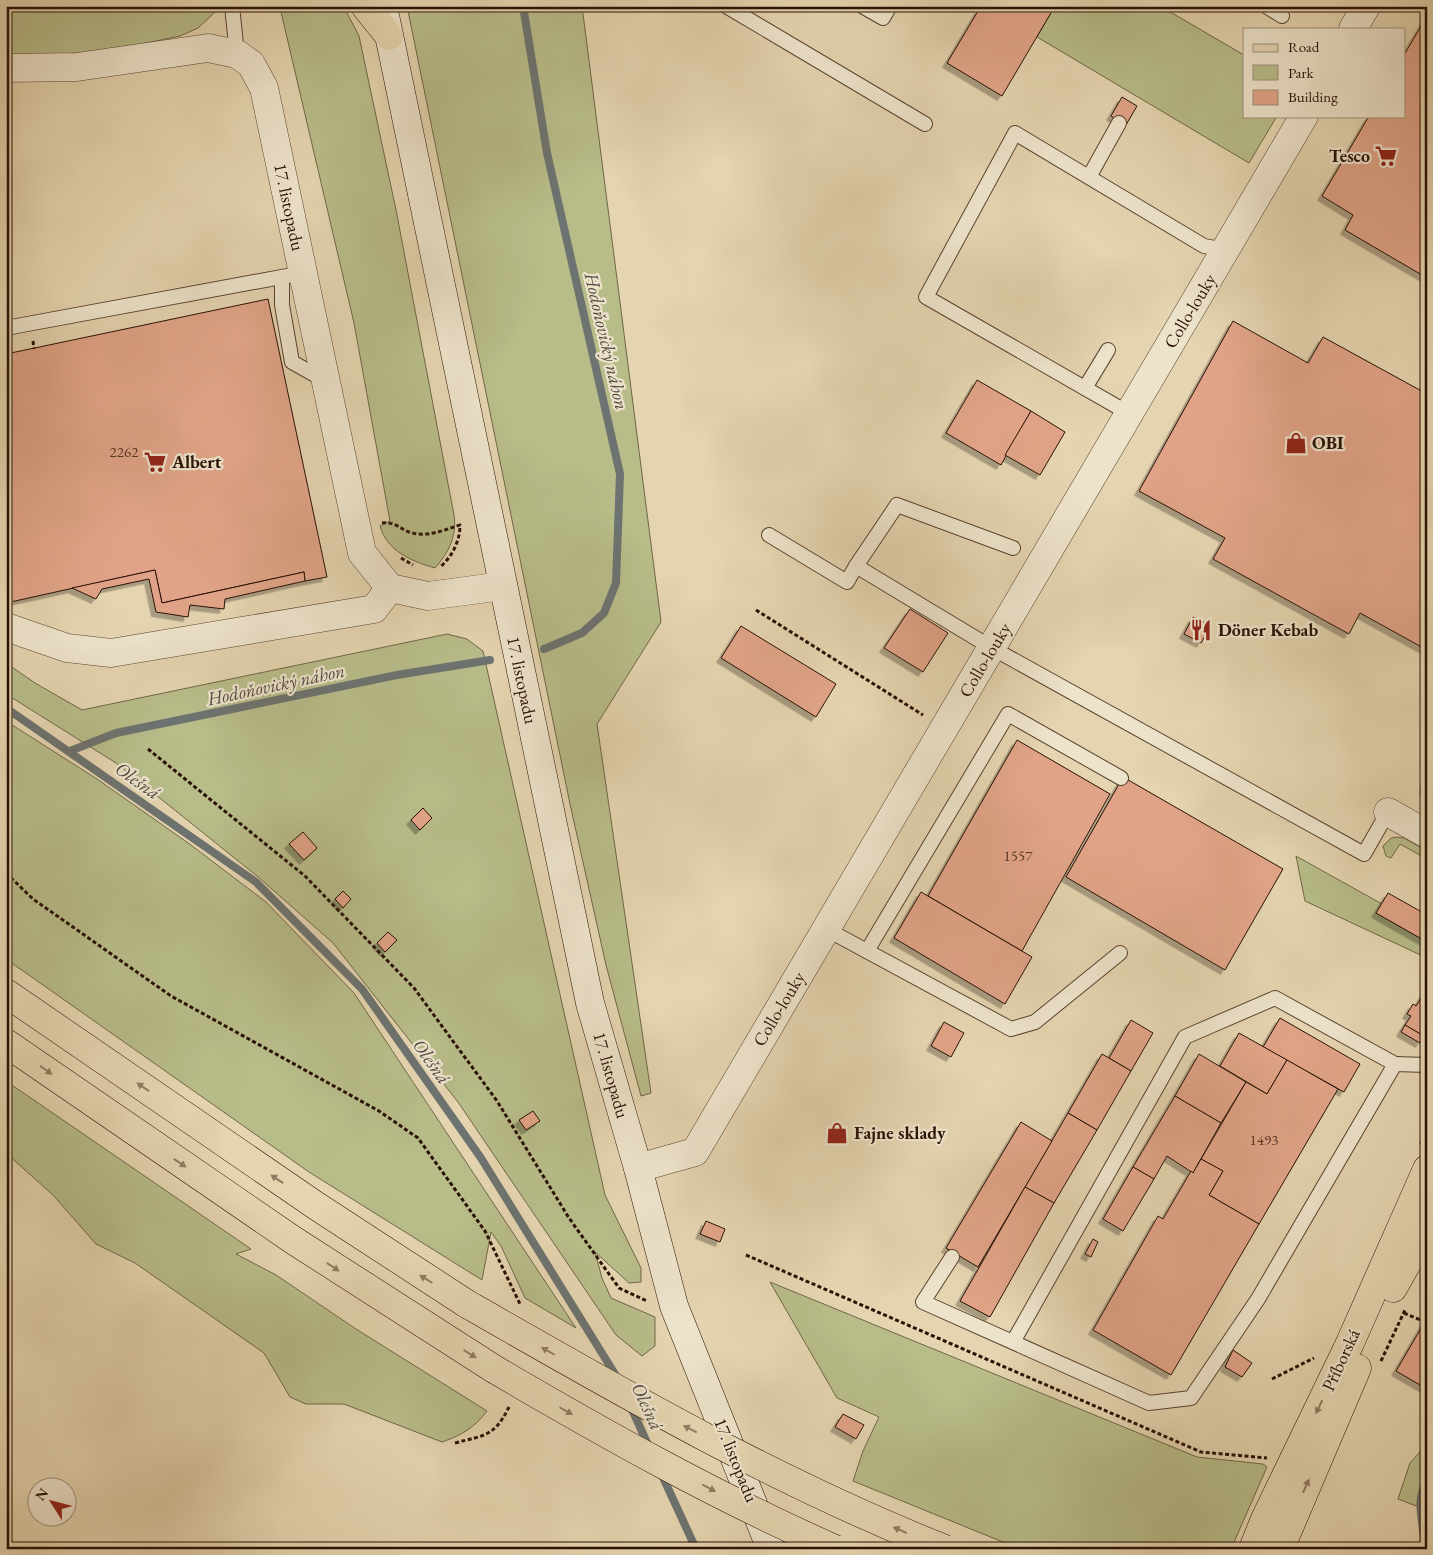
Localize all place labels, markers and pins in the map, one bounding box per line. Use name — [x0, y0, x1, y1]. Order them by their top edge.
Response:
supermarket icon: Tesco — [1373, 143, 1399, 169]
place label: Tesco — [1329, 144, 1370, 167]
shop icon: OBI — [1283, 430, 1309, 456]
place label: OBI — [1312, 431, 1344, 454]
supermarket icon: Albert — [142, 449, 168, 475]
place label: Albert — [171, 450, 222, 473]
restaurant icon: Döner Kebab — [1188, 617, 1214, 643]
place label: Döner Kebab — [1218, 618, 1318, 641]
shop icon: Fajne sklady — [824, 1120, 850, 1146]
place label: Fajne sklady — [854, 1121, 946, 1144]

